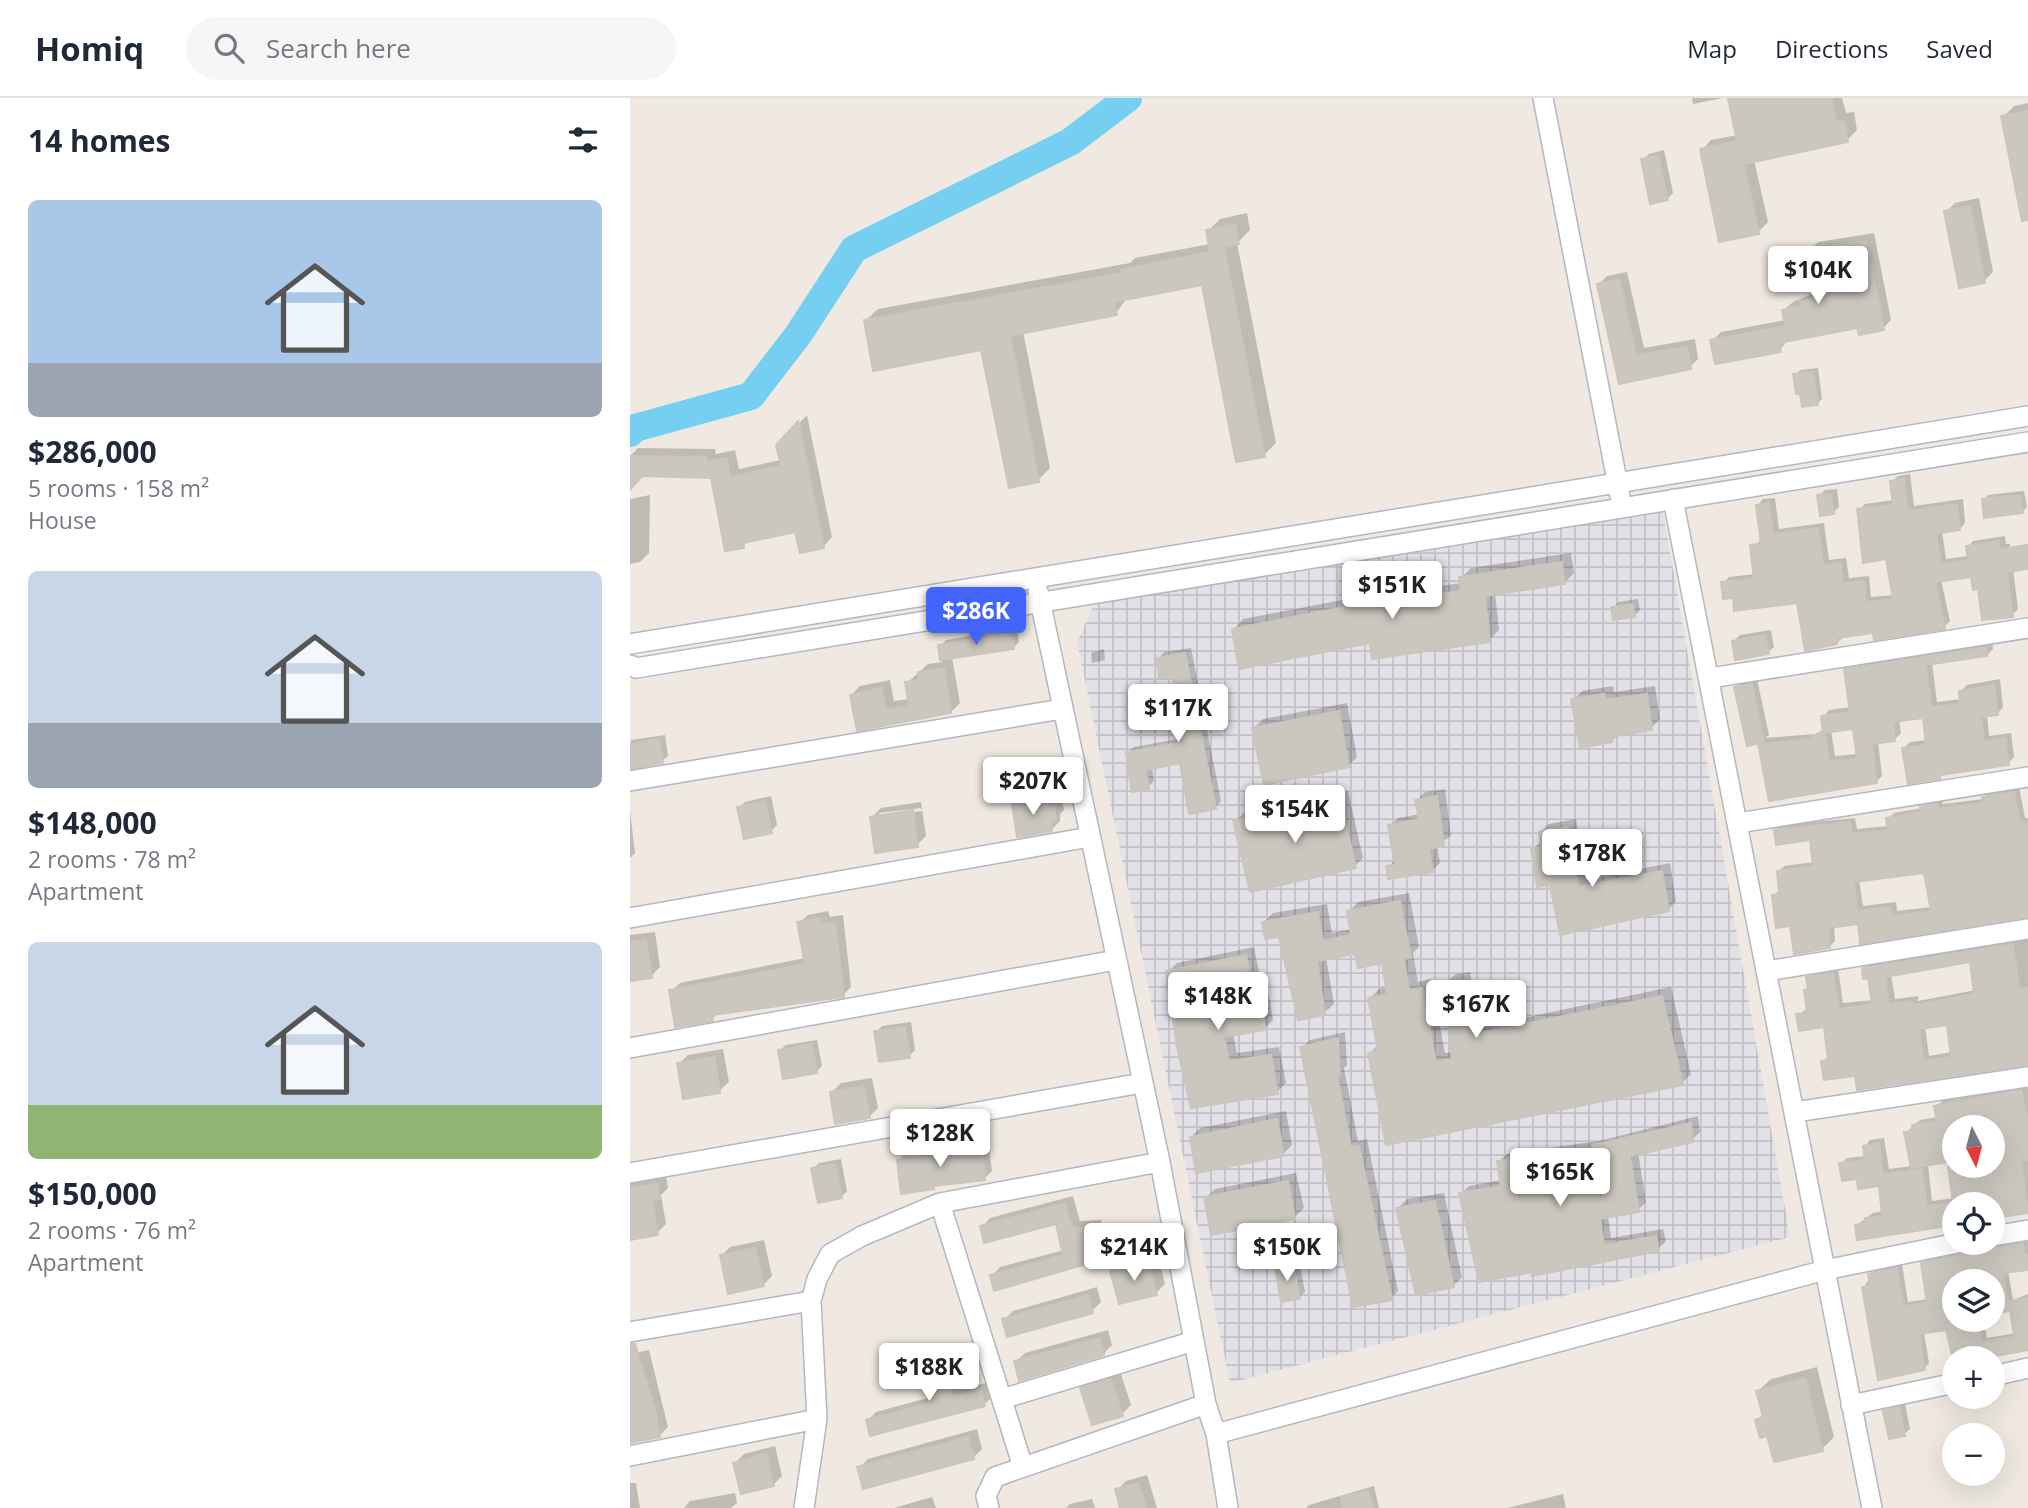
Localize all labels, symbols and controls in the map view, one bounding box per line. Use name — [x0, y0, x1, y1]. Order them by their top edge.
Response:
search box — [186, 17, 676, 80]
text: Homiq — [35, 26, 144, 71]
icon: search — [210, 29, 248, 67]
text: Search here — [266, 30, 411, 66]
text: Map — [1687, 32, 1737, 65]
text: Directions — [1775, 32, 1888, 65]
text: Saved — [1926, 32, 1993, 65]
text: 14 homes — [28, 120, 171, 161]
icon: filters — [564, 121, 602, 159]
icon: home — [252, 245, 378, 371]
pin: $104K — [1769, 246, 1867, 306]
text: $104K — [1784, 253, 1852, 285]
text: $286,000 — [28, 431, 157, 472]
text: 5 rooms · 158 m² — [28, 472, 209, 504]
text: House — [28, 504, 97, 536]
pin: $151K — [1343, 561, 1441, 621]
text: $151K — [1358, 568, 1426, 600]
pin: $286K — [927, 588, 1025, 647]
text: $286K — [942, 594, 1010, 626]
icon: home — [252, 616, 378, 742]
pin: $117K — [1129, 684, 1227, 744]
text: $117K — [1144, 691, 1212, 723]
pin: $207K — [984, 758, 1082, 817]
text: $207K — [999, 764, 1067, 796]
pin: $154K — [1246, 786, 1344, 845]
text: $154K — [1261, 792, 1329, 824]
text: $148,000 — [28, 802, 157, 843]
pin: $178K — [1543, 830, 1641, 889]
text: $178K — [1558, 836, 1626, 868]
text: 2 rooms · 78 m² — [28, 843, 196, 875]
text: Apartment — [28, 875, 144, 907]
pin: $148K — [1169, 972, 1267, 1032]
text: $148K — [1184, 979, 1252, 1011]
pin: $167K — [1427, 981, 1525, 1040]
icon: home — [252, 987, 378, 1113]
text: $167K — [1442, 987, 1510, 1019]
pin: $128K — [891, 1110, 989, 1169]
north arrow — [1942, 1115, 2006, 1178]
map controls — [1942, 1115, 2005, 1486]
text: $128K — [906, 1116, 974, 1148]
pin: $165K — [1511, 1148, 1609, 1208]
text: $165K — [1526, 1155, 1594, 1187]
text: $150,000 — [28, 1173, 157, 1214]
button: locate — [1942, 1192, 2005, 1255]
text: 2 rooms · 76 m² — [28, 1214, 196, 1246]
pin: $214K — [1085, 1224, 1183, 1283]
pin: $150K — [1238, 1224, 1336, 1283]
text: $214K — [1100, 1230, 1168, 1262]
text: $150K — [1253, 1230, 1321, 1262]
text: Apartment — [28, 1246, 144, 1278]
button: layers — [1942, 1269, 2005, 1332]
pin: $188K — [880, 1344, 978, 1403]
button: + — [1942, 1346, 2005, 1409]
text: $188K — [895, 1350, 963, 1382]
button: − — [1942, 1423, 2005, 1486]

